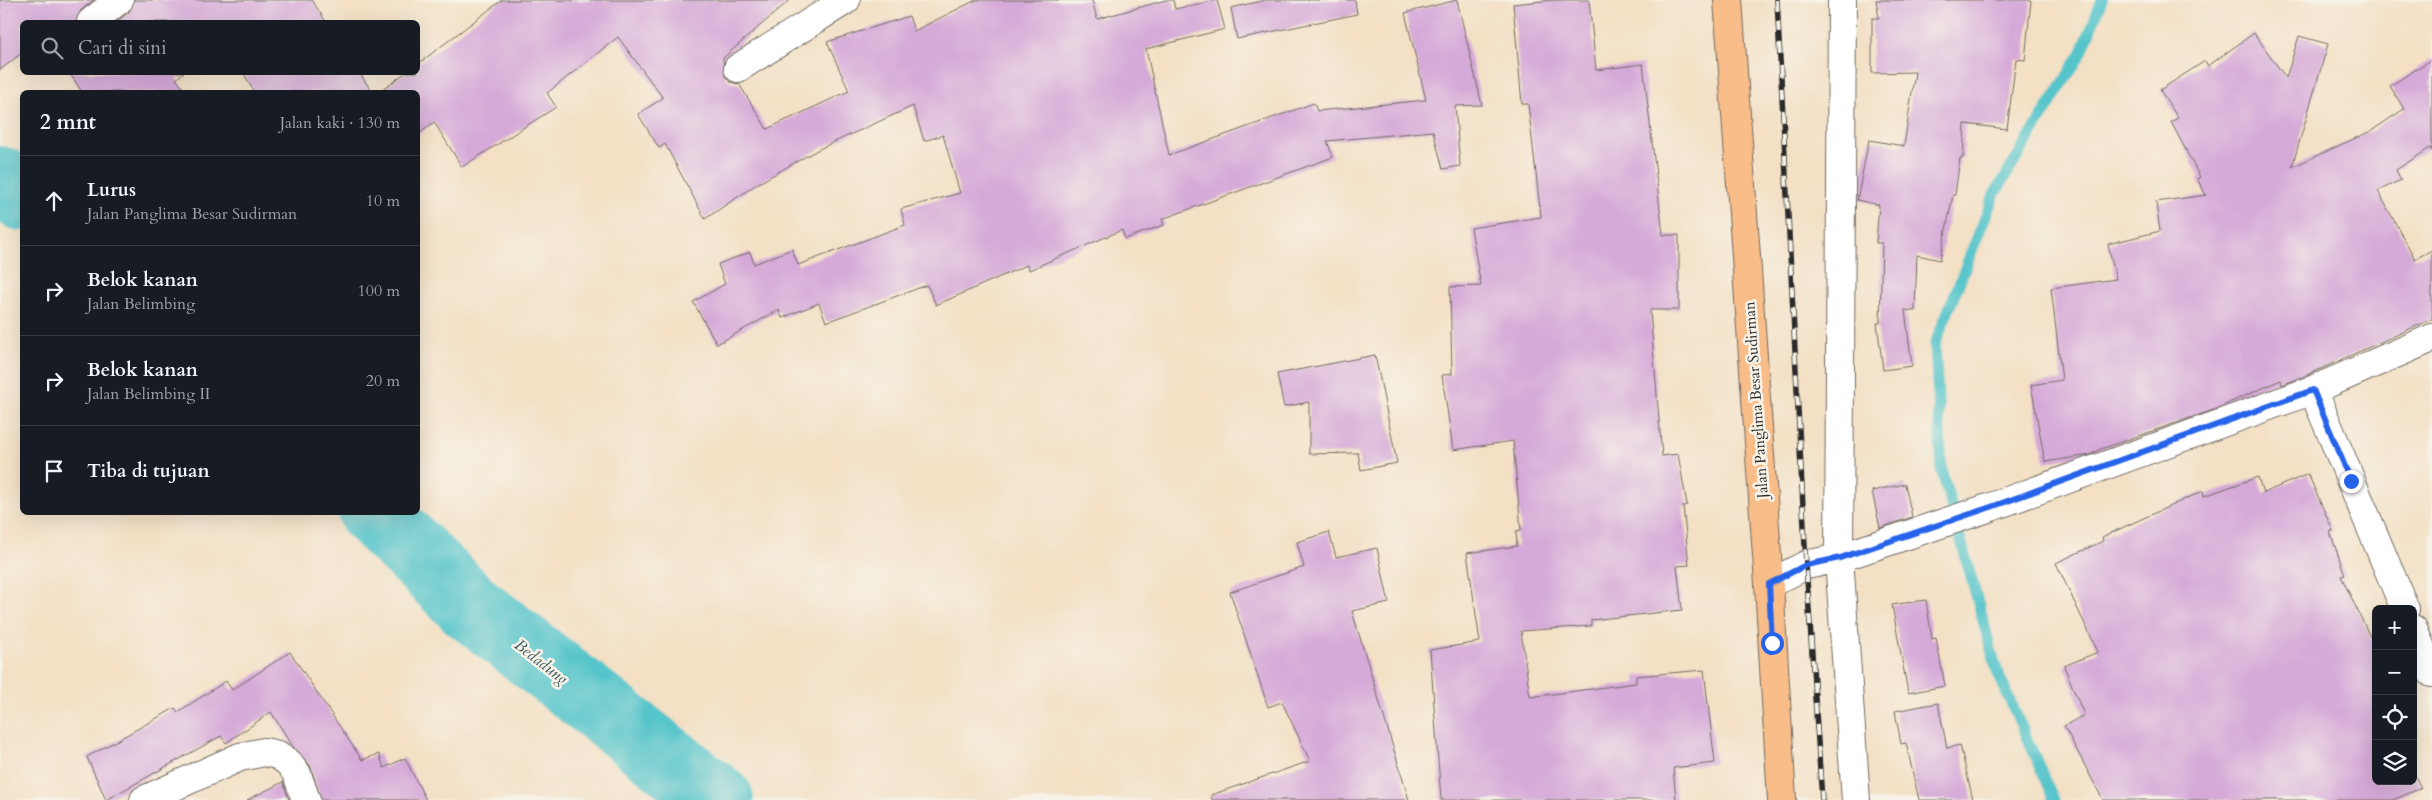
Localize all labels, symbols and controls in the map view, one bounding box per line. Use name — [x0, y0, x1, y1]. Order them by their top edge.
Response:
search box — [20, 20, 420, 75]
icon: search — [38, 34, 66, 62]
text: Cari di sini — [78, 35, 167, 61]
text: 2 mnt — [40, 108, 96, 137]
text: Jalan kaki · 130 m — [280, 112, 400, 134]
text: Lurus — [87, 177, 136, 203]
icon: ahead — [40, 187, 68, 215]
text: 10 m — [366, 190, 400, 212]
text: Jalan Panglima Besar Sudirman — [87, 203, 297, 225]
text: Belok kanan — [87, 267, 198, 293]
icon: right — [40, 277, 68, 305]
text: 100 m — [358, 280, 400, 302]
text: Jalan Belimbing — [87, 293, 195, 315]
street label: Jalan Panglima Besar Sudirman — [1739, 301, 1773, 501]
text: Belok kanan — [87, 357, 198, 383]
icon: right — [40, 367, 68, 395]
text: 20 m — [366, 370, 400, 392]
text: Jalan Belimbing II — [87, 383, 210, 405]
icon: arrive — [40, 457, 68, 485]
text: Tiba di tujuan — [87, 458, 210, 484]
route end — [2340, 470, 2363, 493]
map controls — [2372, 605, 2417, 785]
button: + — [2372, 605, 2417, 650]
route start — [1761, 632, 1784, 655]
water label: Bedadung — [510, 634, 573, 690]
button: − — [2372, 650, 2417, 695]
button: locate — [2372, 695, 2417, 740]
button: layers — [2372, 740, 2417, 785]

